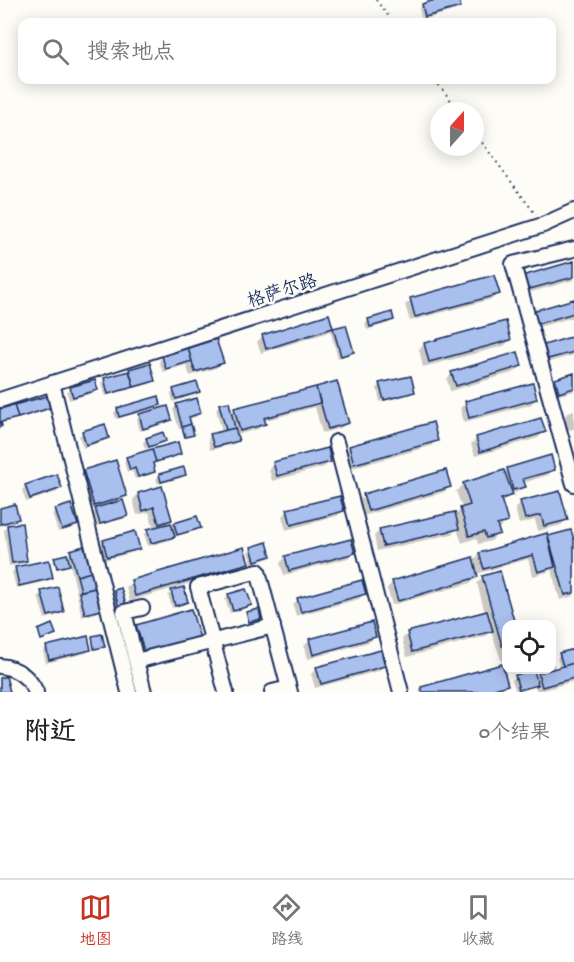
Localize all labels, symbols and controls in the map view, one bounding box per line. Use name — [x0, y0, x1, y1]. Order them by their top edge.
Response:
search box — [18, 18, 556, 84]
icon: search — [39, 35, 72, 68]
text: 搜索地点 — [87, 41, 175, 67]
north arrow — [430, 102, 484, 156]
street label: 格萨尔路 — [245, 270, 320, 313]
map controls — [502, 620, 556, 674]
button: locate — [502, 620, 556, 674]
text: 附近 — [24, 719, 76, 750]
text: 0个结果 — [479, 723, 550, 746]
tab: 地图 — [79, 891, 112, 951]
tab: 路线 — [270, 891, 303, 951]
tab: 收藏 — [462, 891, 495, 951]

